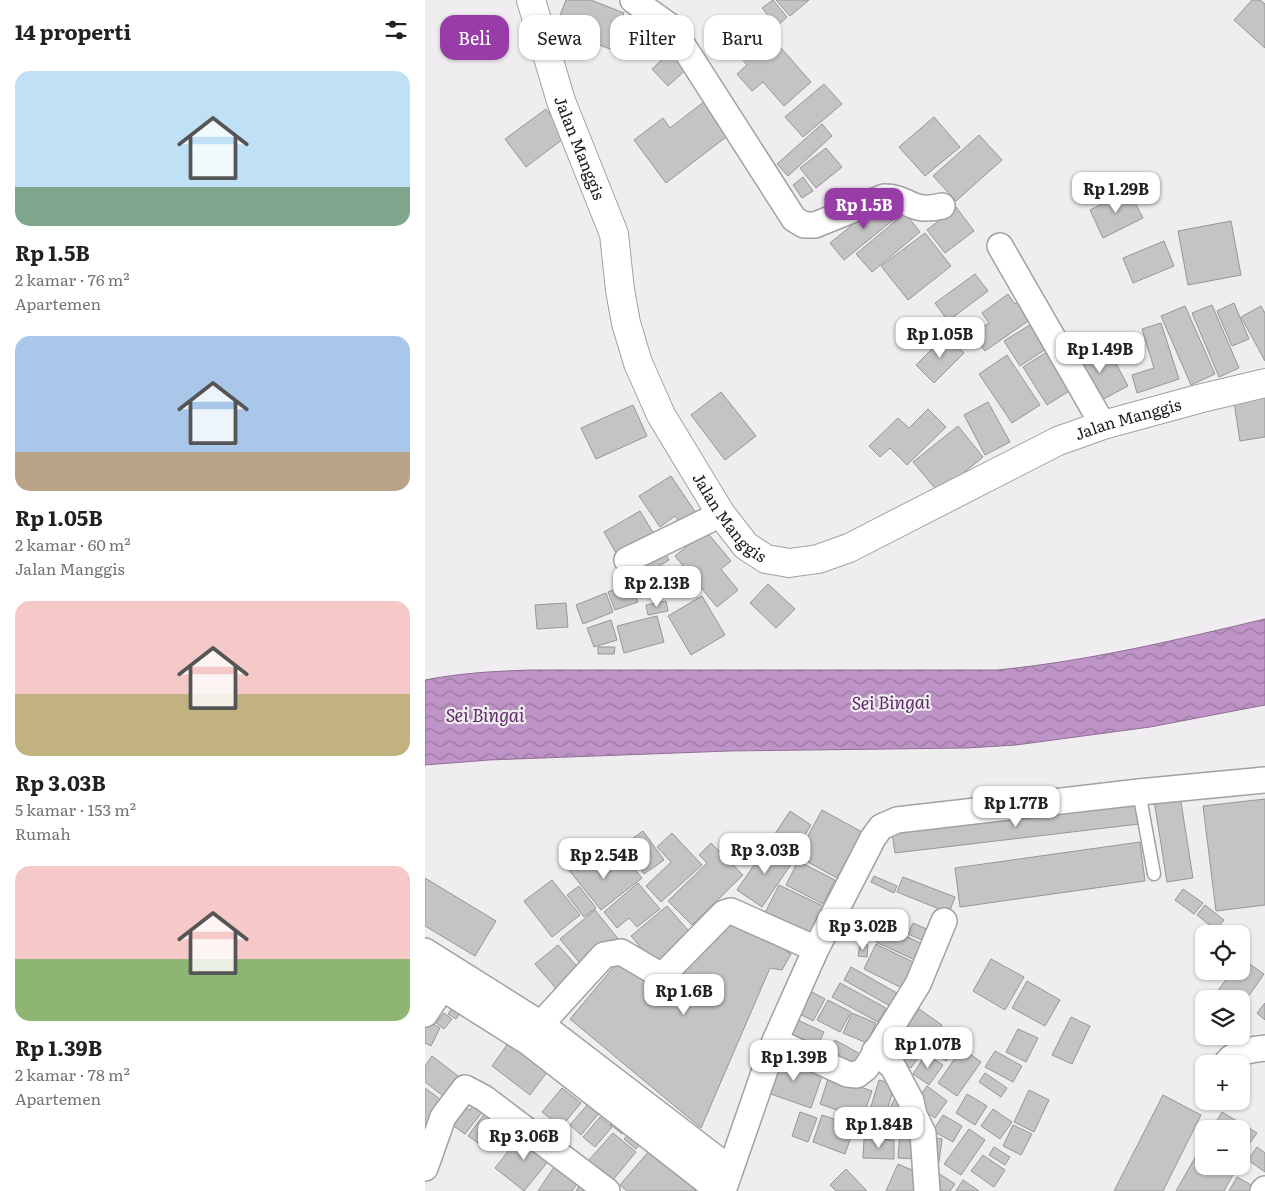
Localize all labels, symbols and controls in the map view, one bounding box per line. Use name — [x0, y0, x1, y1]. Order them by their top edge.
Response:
text: 14 properti — [15, 15, 131, 46]
chip: Beli — [440, 15, 509, 60]
chip: Sewa — [519, 15, 600, 60]
chip: Filter — [610, 15, 694, 60]
chip: Baru — [704, 15, 781, 60]
icon: filters — [382, 16, 410, 44]
street label: Jalan Manggis — [549, 93, 612, 203]
icon: home — [168, 103, 258, 193]
pin: Rp 1.29B — [1064, 172, 1168, 214]
text: Rp 1.29B — [1083, 176, 1149, 200]
pin: Rp 1.5B — [818, 188, 910, 230]
text: Rp 1.5B — [835, 192, 893, 216]
text: Rp 1.5B — [15, 236, 90, 267]
text: 2 kamar · 76 m² — [15, 267, 130, 291]
text: Apartemen — [15, 291, 101, 315]
pin: Rp 1.05B — [888, 316, 992, 359]
text: Rp 1.05B — [907, 321, 973, 345]
pin: Rp 1.49B — [1048, 332, 1152, 374]
text: Rp 1.49B — [1067, 336, 1133, 360]
icon: home — [168, 368, 258, 458]
street label: Jalan Manggis — [1071, 391, 1184, 445]
street label: Jalan Manggis — [687, 467, 772, 567]
text: Rp 1.05B — [15, 501, 103, 532]
text: 2 kamar · 60 m² — [15, 532, 131, 556]
text: Jalan Manggis — [15, 556, 125, 580]
pin: Rp 2.13B — [605, 566, 709, 608]
text: Rp 2.13B — [624, 570, 690, 594]
icon: home — [168, 633, 258, 723]
water label: Sei Bingai — [851, 687, 931, 716]
water label: Sei Bingai — [446, 701, 525, 728]
text: Rp 3.03B — [15, 766, 106, 797]
pin: Rp 1.77B — [964, 786, 1068, 828]
text: Rp 1.77B — [984, 790, 1048, 814]
text: 5 kamar · 153 m² — [15, 797, 136, 821]
text: Rumah — [15, 821, 71, 845]
pin: Rp 3.03B — [713, 832, 817, 875]
text: Rp 3.03B — [730, 837, 800, 861]
pin: Rp 2.54B — [552, 838, 656, 880]
text: Rp 2.54B — [570, 842, 638, 866]
icon: home — [168, 898, 258, 988]
pin: Rp 3.02B — [811, 908, 915, 951]
text: Rp 3.02B — [829, 913, 897, 937]
map controls — [1195, 925, 1250, 1175]
button: locate — [1195, 925, 1250, 980]
pin: Rp 1.6B — [638, 974, 730, 1016]
text: Rp 1.6B — [655, 978, 713, 1002]
button: layers — [1195, 990, 1250, 1045]
pin: Rp 1.07B — [876, 1026, 980, 1069]
text: Rp 1.39B — [15, 1031, 102, 1062]
text: Rp 1.07B — [895, 1031, 961, 1055]
pin: Rp 1.39B — [742, 1040, 846, 1082]
text: Rp 1.39B — [761, 1044, 827, 1068]
button: + — [1195, 1055, 1250, 1110]
text: 2 kamar · 78 m² — [15, 1062, 130, 1086]
text: Apartemen — [15, 1086, 101, 1110]
pin: Rp 1.84B — [827, 1106, 931, 1149]
text: Rp 1.84B — [845, 1111, 913, 1135]
pin: Rp 3.06B — [472, 1118, 576, 1161]
button: − — [1195, 1120, 1250, 1175]
text: Rp 3.06B — [489, 1123, 559, 1147]

